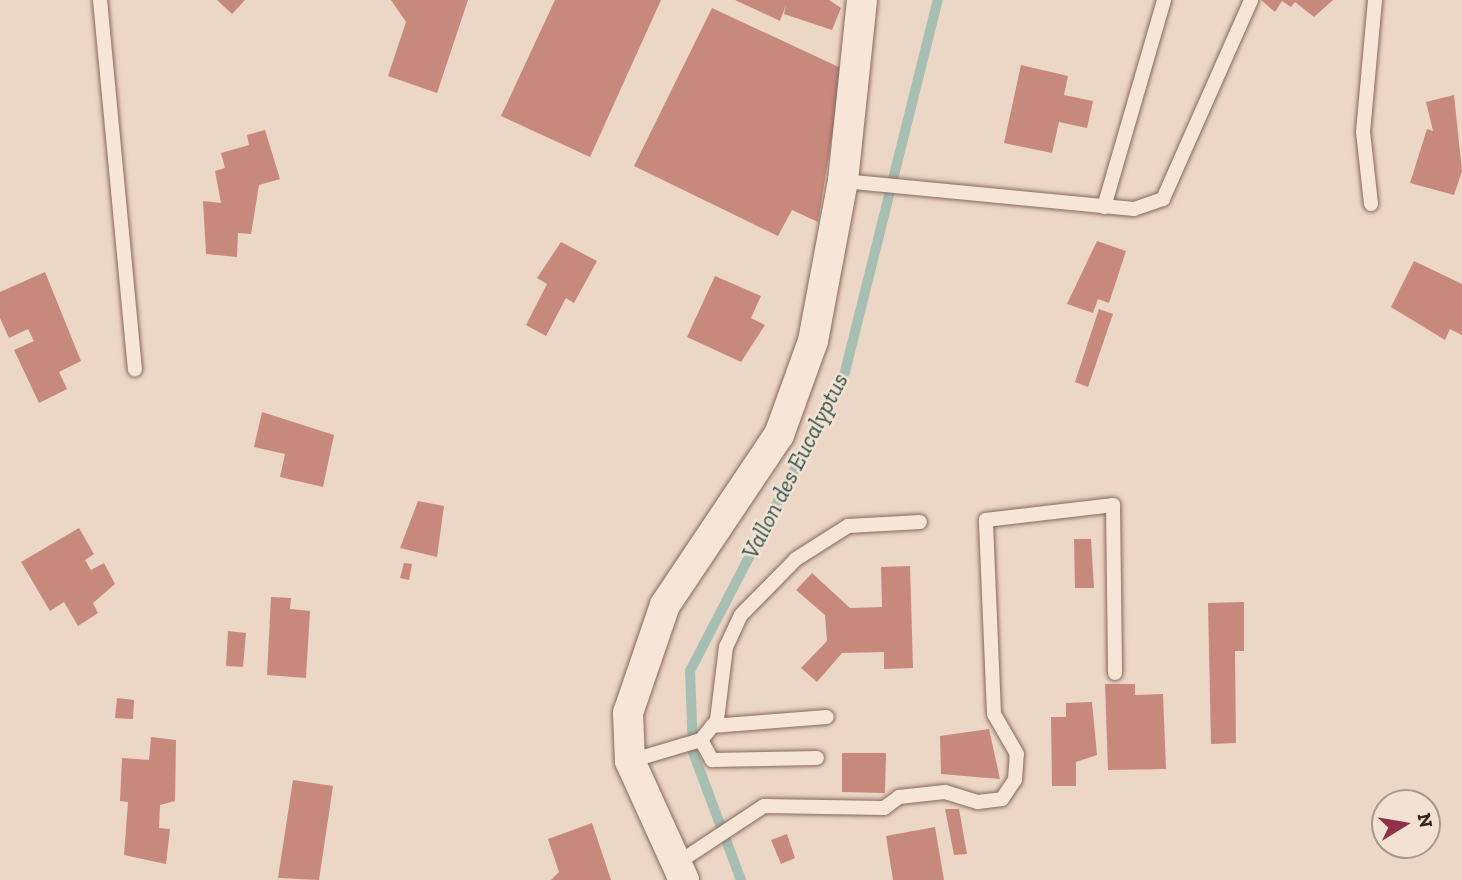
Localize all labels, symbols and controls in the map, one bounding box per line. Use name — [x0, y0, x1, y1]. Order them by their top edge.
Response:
water label: Vallon des Eucalyptus — [736, 369, 854, 563]
north arrow — [1371, 789, 1441, 859]
text: N — [1412, 811, 1438, 830]

